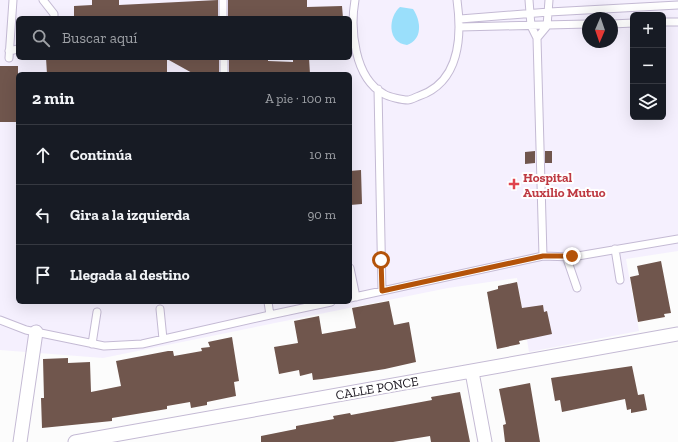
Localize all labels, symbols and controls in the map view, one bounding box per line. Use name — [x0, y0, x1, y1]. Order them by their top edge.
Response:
north arrow — [582, 12, 618, 48]
map controls — [630, 12, 666, 120]
button: + — [630, 12, 666, 48]
search box — [16, 16, 352, 60]
icon: search — [30, 27, 52, 49]
text: Buscar aquí — [62, 29, 138, 47]
button: − — [630, 48, 666, 84]
button: layers — [630, 84, 666, 120]
text: 2 min — [32, 88, 74, 108]
text: A pie · 100 m — [265, 91, 336, 106]
icon: ahead — [32, 144, 54, 166]
text: Continúa — [70, 146, 132, 164]
text: 10 m — [309, 147, 336, 162]
place label: Hospital Auxilio Mutuo — [523, 170, 606, 200]
marker: Hospital Auxilio Mutuo — [508, 178, 520, 190]
icon: left — [32, 204, 54, 226]
text: Gira a la izquierda — [70, 206, 190, 224]
text: 90 m — [307, 207, 336, 222]
route end — [563, 247, 581, 265]
route start — [372, 251, 390, 269]
icon: arrive — [32, 264, 54, 286]
text: Llegada al destino — [70, 266, 190, 284]
street label: CALLE PONCE — [334, 373, 420, 403]

